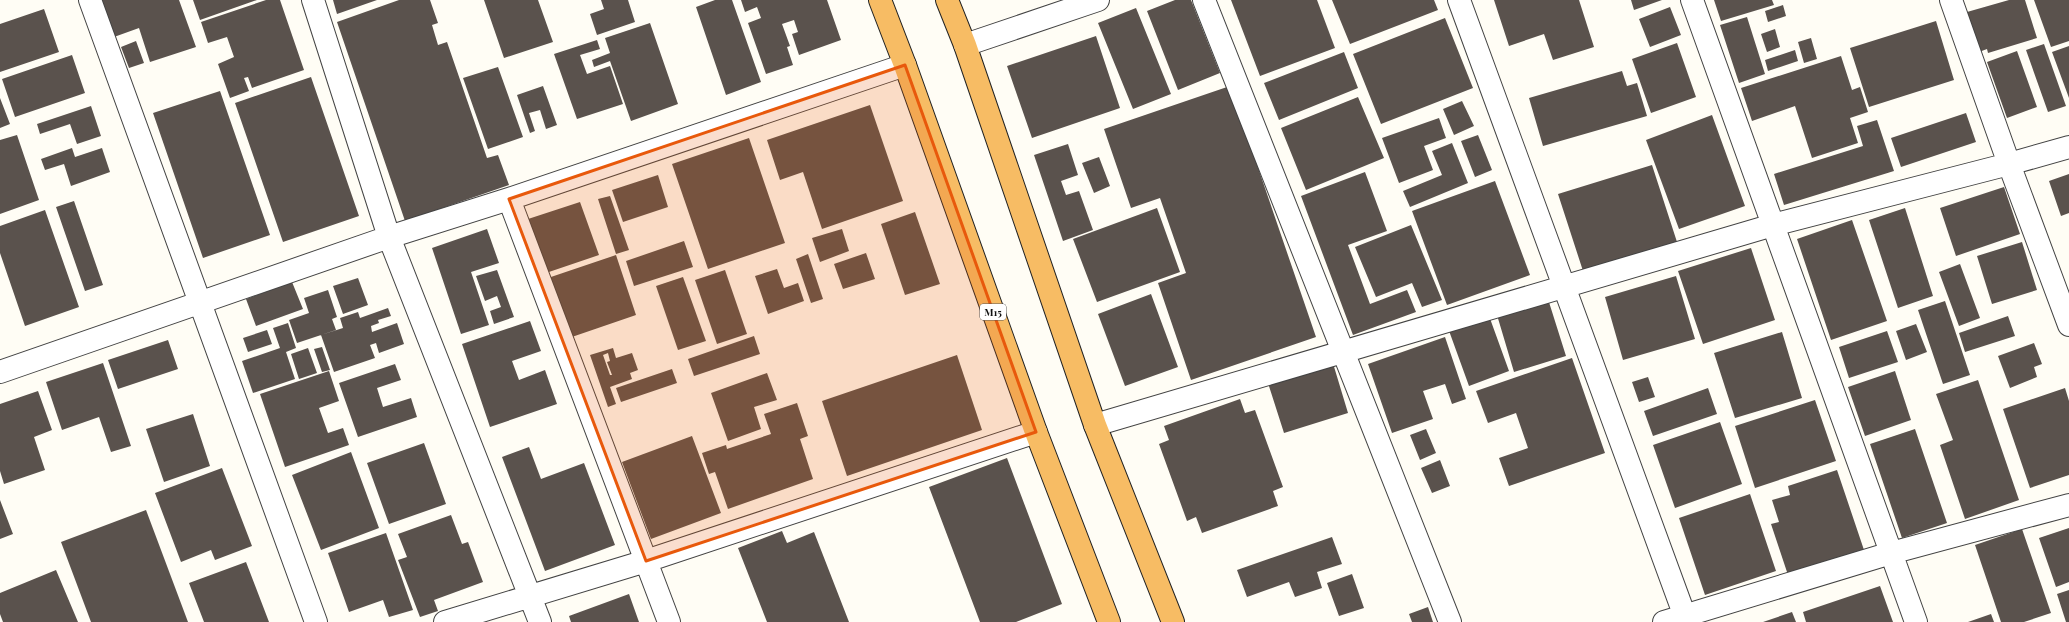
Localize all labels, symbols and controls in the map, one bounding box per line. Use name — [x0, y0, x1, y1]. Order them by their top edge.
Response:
road number: M15 — [980, 304, 1006, 320]

